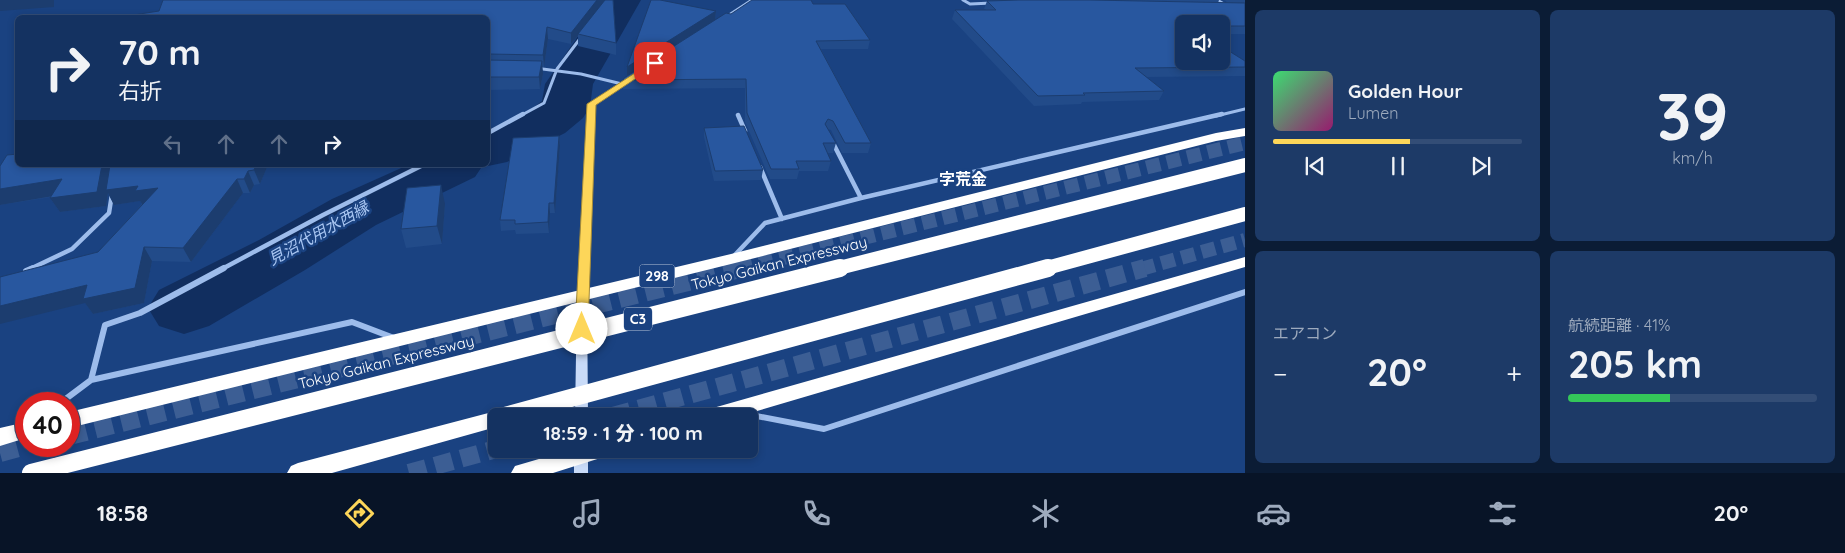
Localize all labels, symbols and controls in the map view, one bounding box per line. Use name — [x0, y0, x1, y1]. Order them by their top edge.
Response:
map controls — [1175, 15, 1230, 70]
button: sound — [1175, 15, 1230, 70]
text: 70 m — [118, 30, 201, 74]
icon: right — [35, 35, 100, 100]
pin — [634, 42, 676, 84]
icon: arrive — [641, 49, 669, 77]
text: 39 — [1657, 75, 1728, 156]
text: 右折 — [118, 77, 162, 105]
text: Golden Hour — [1348, 79, 1463, 103]
text: Lumen — [1348, 103, 1399, 123]
icon: left — [159, 130, 187, 158]
icon: ahead — [212, 130, 240, 158]
icon: ahead — [265, 130, 293, 158]
icon: right — [318, 130, 346, 158]
text: km/h — [1672, 148, 1713, 168]
icon: previous — [1301, 152, 1329, 180]
icon: pause — [1384, 152, 1412, 180]
icon: next — [1467, 152, 1495, 180]
district label: 字荒金 — [939, 169, 987, 189]
water label: 見沼代用水西縁 — [264, 196, 374, 269]
street label: Tokyo Gaikan Expressway — [689, 232, 869, 294]
road number: 298 — [640, 264, 674, 288]
position arrow — [555, 302, 607, 354]
road number: C3 — [624, 308, 652, 330]
text: 航続距離 · 41% — [1568, 315, 1671, 335]
text: エアコン — [1273, 323, 1337, 343]
street label: Tokyo Gaikan Expressway — [296, 331, 476, 393]
text: 205 km — [1568, 340, 1702, 388]
text: 20° — [1367, 348, 1427, 396]
text: − — [1273, 356, 1288, 391]
text: + — [1506, 356, 1522, 391]
speed limit sign: 40 — [15, 392, 80, 457]
text: 18:59 · 1 分 · 100 m — [543, 421, 703, 445]
icon: directions — [342, 496, 377, 531]
icon: music — [570, 496, 605, 531]
icon: phone — [799, 496, 834, 531]
icon: climate — [1028, 496, 1063, 531]
icon: car — [1256, 496, 1291, 531]
icon: filters — [1485, 496, 1520, 531]
text: 18:58 — [97, 499, 148, 527]
text: 20° — [1713, 499, 1748, 527]

